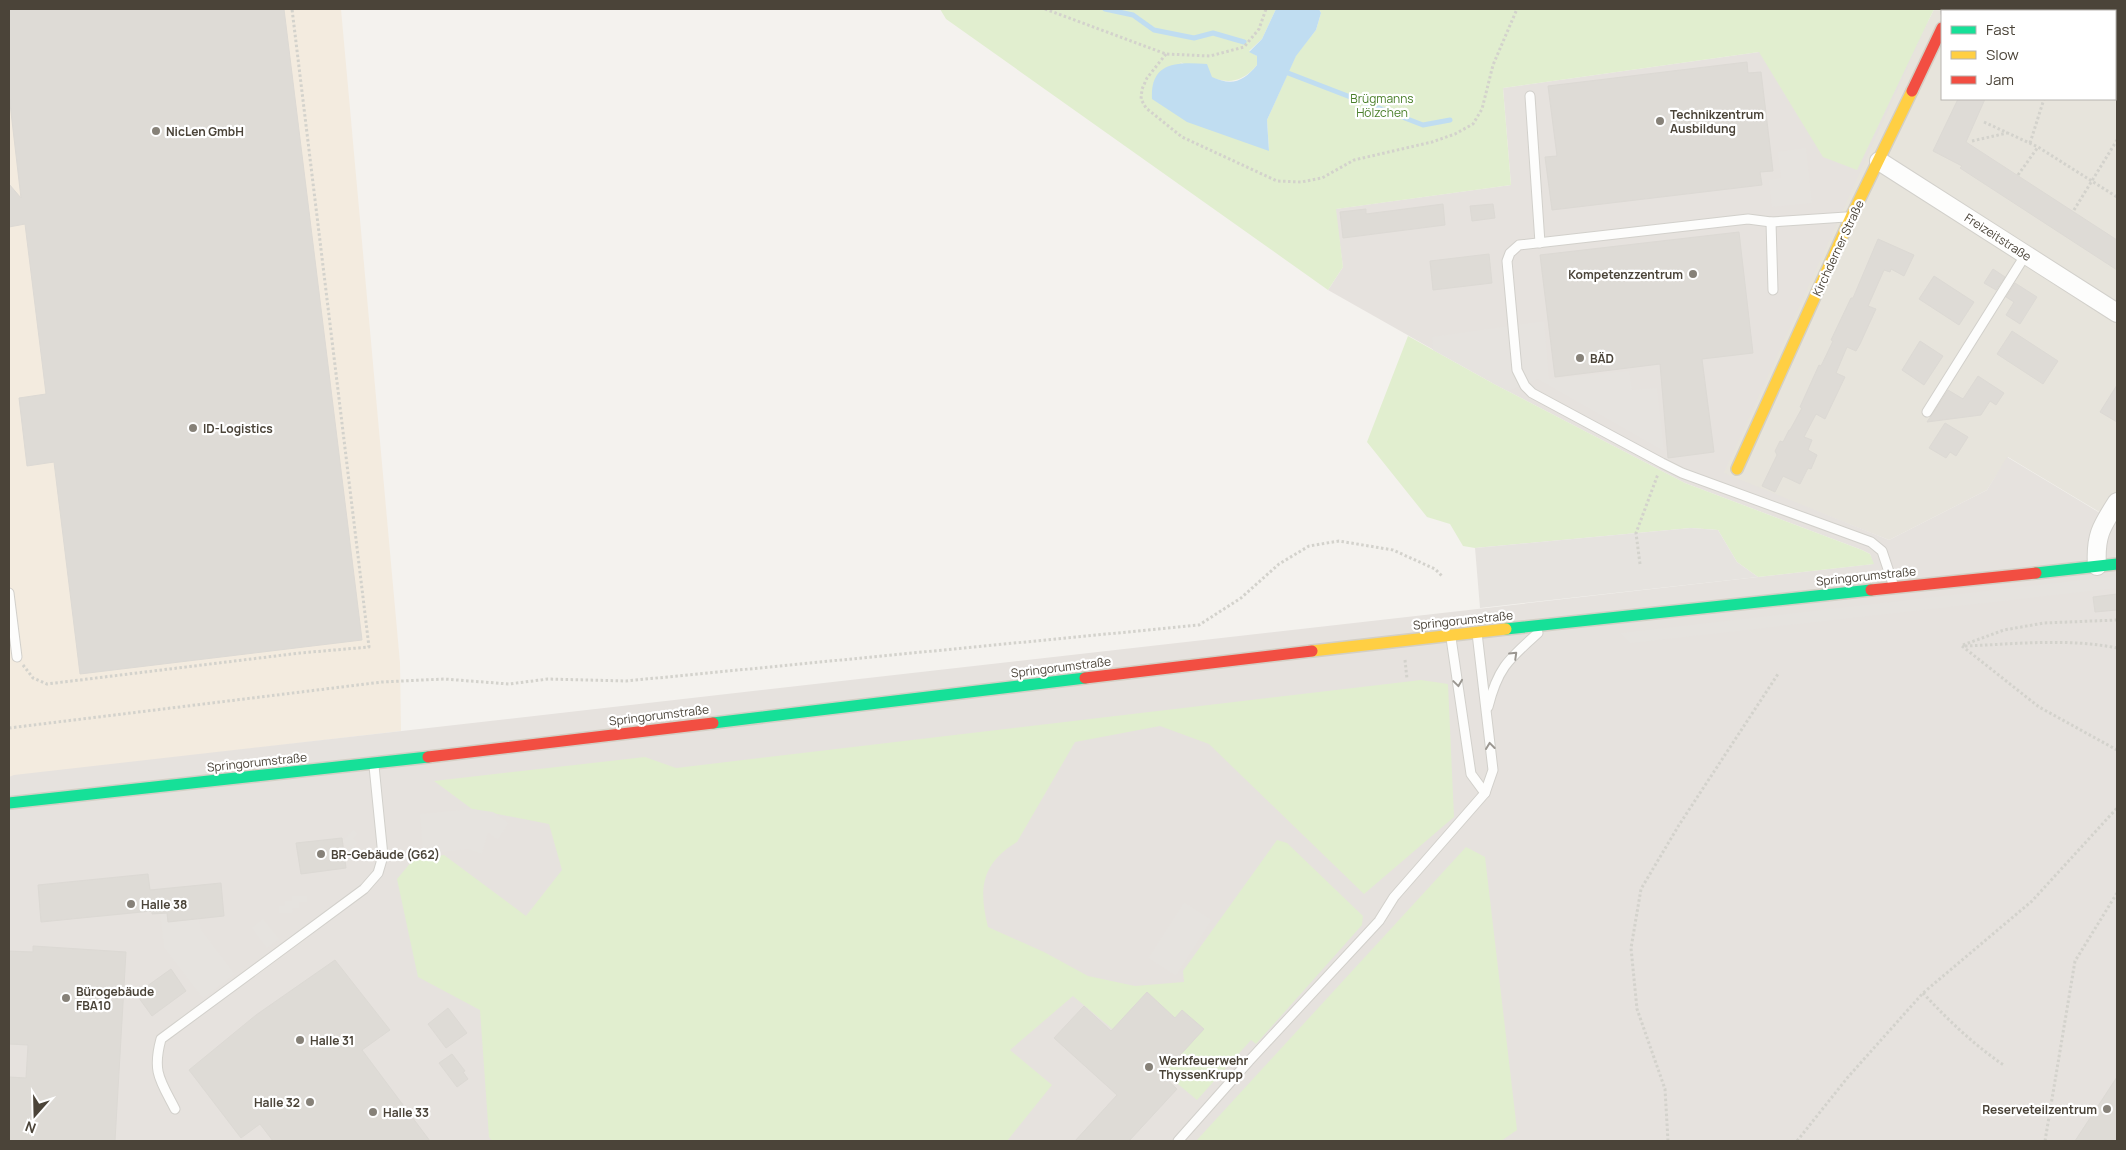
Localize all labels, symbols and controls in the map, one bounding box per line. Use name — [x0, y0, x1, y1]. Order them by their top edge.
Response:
legend — [1941, 10, 2116, 100]
text: Fast — [1986, 19, 2015, 40]
text: Slow — [1986, 44, 2019, 65]
text: Jam — [1986, 69, 2014, 90]
park label: Brügmanns Hölzchen — [1350, 90, 1414, 121]
place label: Technikzentrum Ausbildung — [1670, 106, 1764, 137]
marker: Technikzentrum Ausbildung — [1654, 115, 1666, 127]
place label: NicLen GmbH — [166, 123, 244, 140]
marker: NicLen GmbH — [150, 125, 162, 137]
street label: Kirchderner Straße — [1808, 197, 1868, 299]
street label: Freizeitstraße — [1961, 209, 2035, 265]
place label: Kompetenzzentrum — [1568, 266, 1683, 283]
marker: Kompetenzzentrum — [1687, 268, 1699, 280]
place label: BÄD — [1590, 350, 1614, 367]
marker: BÄD — [1574, 352, 1586, 364]
place label: ID-Logistics — [203, 420, 273, 437]
marker: ID-Logistics — [187, 422, 199, 434]
street label: Springorumstraße — [1815, 562, 1917, 590]
street label: Springorumstraße — [1412, 606, 1514, 634]
street label: Springorumstraße — [1010, 652, 1112, 682]
one-way arrow — [1508, 652, 1517, 661]
one-way arrow — [1452, 680, 1463, 688]
street label: Springorumstraße — [608, 700, 710, 730]
one-way arrow — [1485, 741, 1496, 749]
street label: Springorumstraße — [206, 748, 308, 776]
place label: BR-Gebäude (G62) — [331, 846, 440, 863]
marker: BR-Gebäude (G62) — [315, 848, 327, 860]
place label: Halle 38 — [141, 896, 187, 913]
marker: Halle 38 — [125, 898, 137, 910]
place label: Bürogebäude FBA10 — [76, 983, 154, 1014]
marker: Bürogebäude FBA10 — [60, 992, 72, 1004]
place label: Halle 31 — [310, 1032, 354, 1049]
marker: Halle 31 — [294, 1034, 306, 1046]
place label: Werkfeuerwehr ThyssenKrupp — [1159, 1052, 1249, 1083]
marker: Werkfeuerwehr ThyssenKrupp — [1143, 1061, 1155, 1073]
north arrow — [10, 1090, 60, 1140]
place label: Halle 32 — [254, 1094, 300, 1111]
marker: Halle 32 — [304, 1096, 316, 1108]
place label: Reserveteilzentrum — [1982, 1101, 2097, 1118]
marker: Reserveteilzentrum — [2101, 1103, 2113, 1115]
place label: Halle 33 — [383, 1104, 429, 1121]
marker: Halle 33 — [367, 1106, 379, 1118]
text: N — [22, 1117, 38, 1138]

